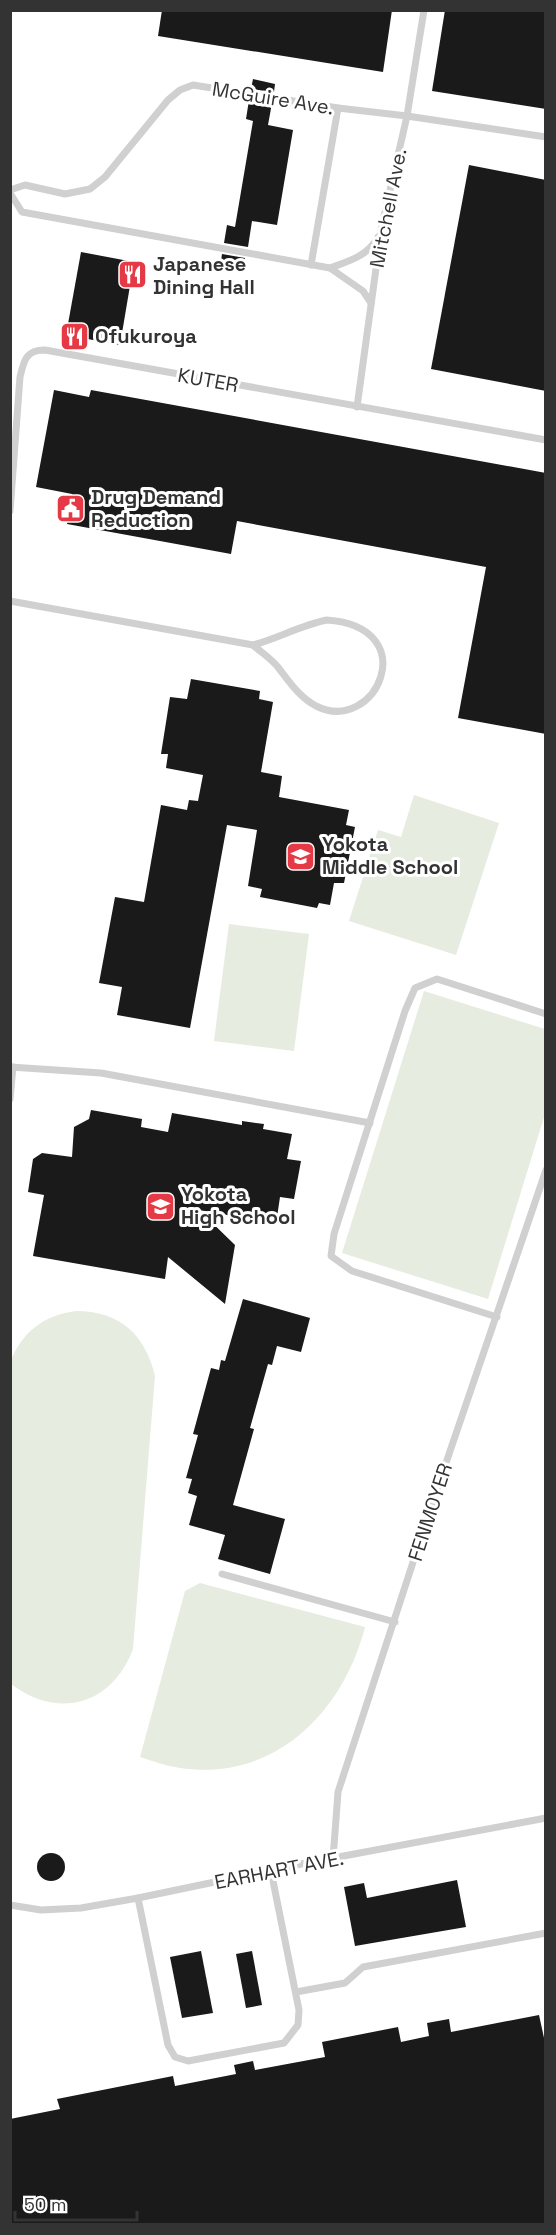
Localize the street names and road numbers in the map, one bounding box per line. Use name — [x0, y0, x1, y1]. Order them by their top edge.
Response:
street label: McGuire Ave. — [210, 76, 336, 120]
street label: Mitchell Ave. — [364, 146, 412, 270]
street label: KUTER — [176, 362, 240, 398]
street label: FENMOYER — [402, 1460, 458, 1564]
street label: EARHART AVE. — [212, 1845, 346, 1895]

